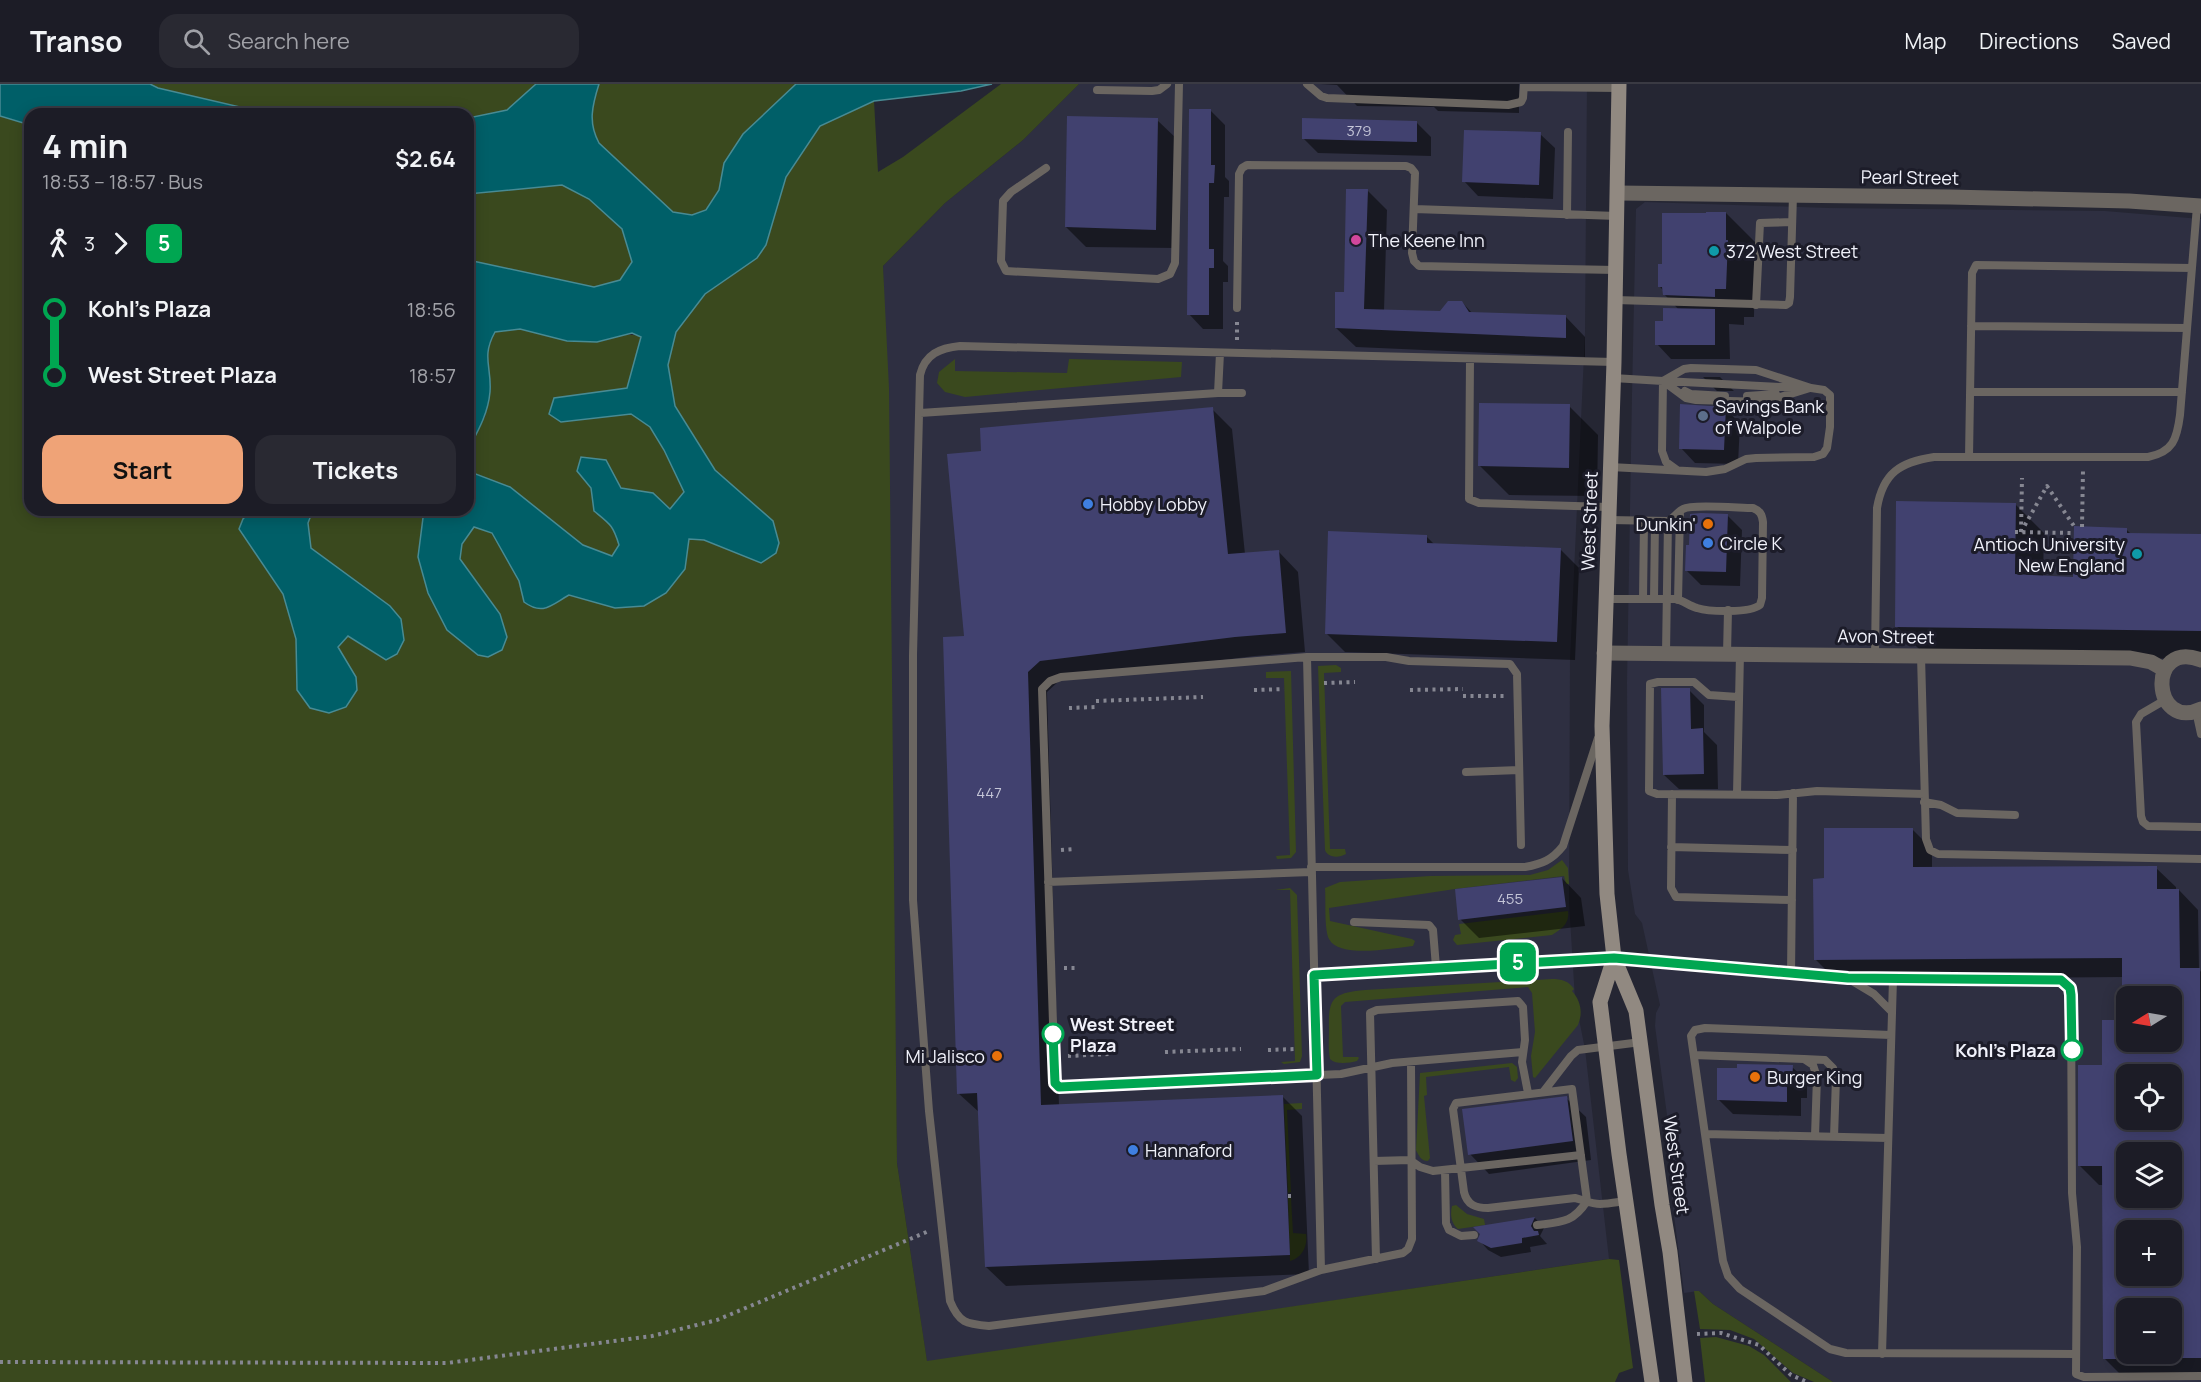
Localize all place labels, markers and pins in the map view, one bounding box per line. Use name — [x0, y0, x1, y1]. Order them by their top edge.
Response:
place label: The Keene Inn — [1368, 228, 1485, 252]
marker: The Keene Inn — [1349, 233, 1363, 247]
place label: 372 West Street — [1726, 239, 1858, 263]
marker: 372 West Street — [1707, 244, 1721, 258]
place label: Savings Bank of Walpole — [1715, 394, 1825, 439]
marker: Savings Bank of Walpole — [1696, 409, 1710, 423]
place label: Hobby Lobby — [1100, 492, 1208, 516]
marker: Hobby Lobby — [1081, 497, 1095, 511]
place label: Dunkin' — [1636, 512, 1696, 536]
marker: Dunkin' — [1701, 517, 1715, 531]
place label: Circle K — [1720, 531, 1782, 555]
place label: Antioch University New England — [1974, 532, 2125, 577]
marker: Circle K — [1701, 536, 1715, 550]
marker: Antioch University New England — [2130, 547, 2144, 561]
place label: West Street Plaza — [1070, 1012, 1175, 1057]
marker: West Street Plaza — [1042, 1023, 1064, 1045]
place label: Kohl's Plaza — [1955, 1038, 2056, 1062]
marker: Kohl's Plaza — [2061, 1039, 2083, 1061]
place label: Mi Jalisco — [906, 1044, 985, 1068]
marker: Mi Jalisco — [990, 1049, 1004, 1063]
place label: Burger King — [1767, 1065, 1862, 1089]
marker: Burger King — [1748, 1070, 1762, 1084]
place label: Hannaford — [1145, 1138, 1232, 1162]
marker: Hannaford — [1126, 1143, 1140, 1157]

